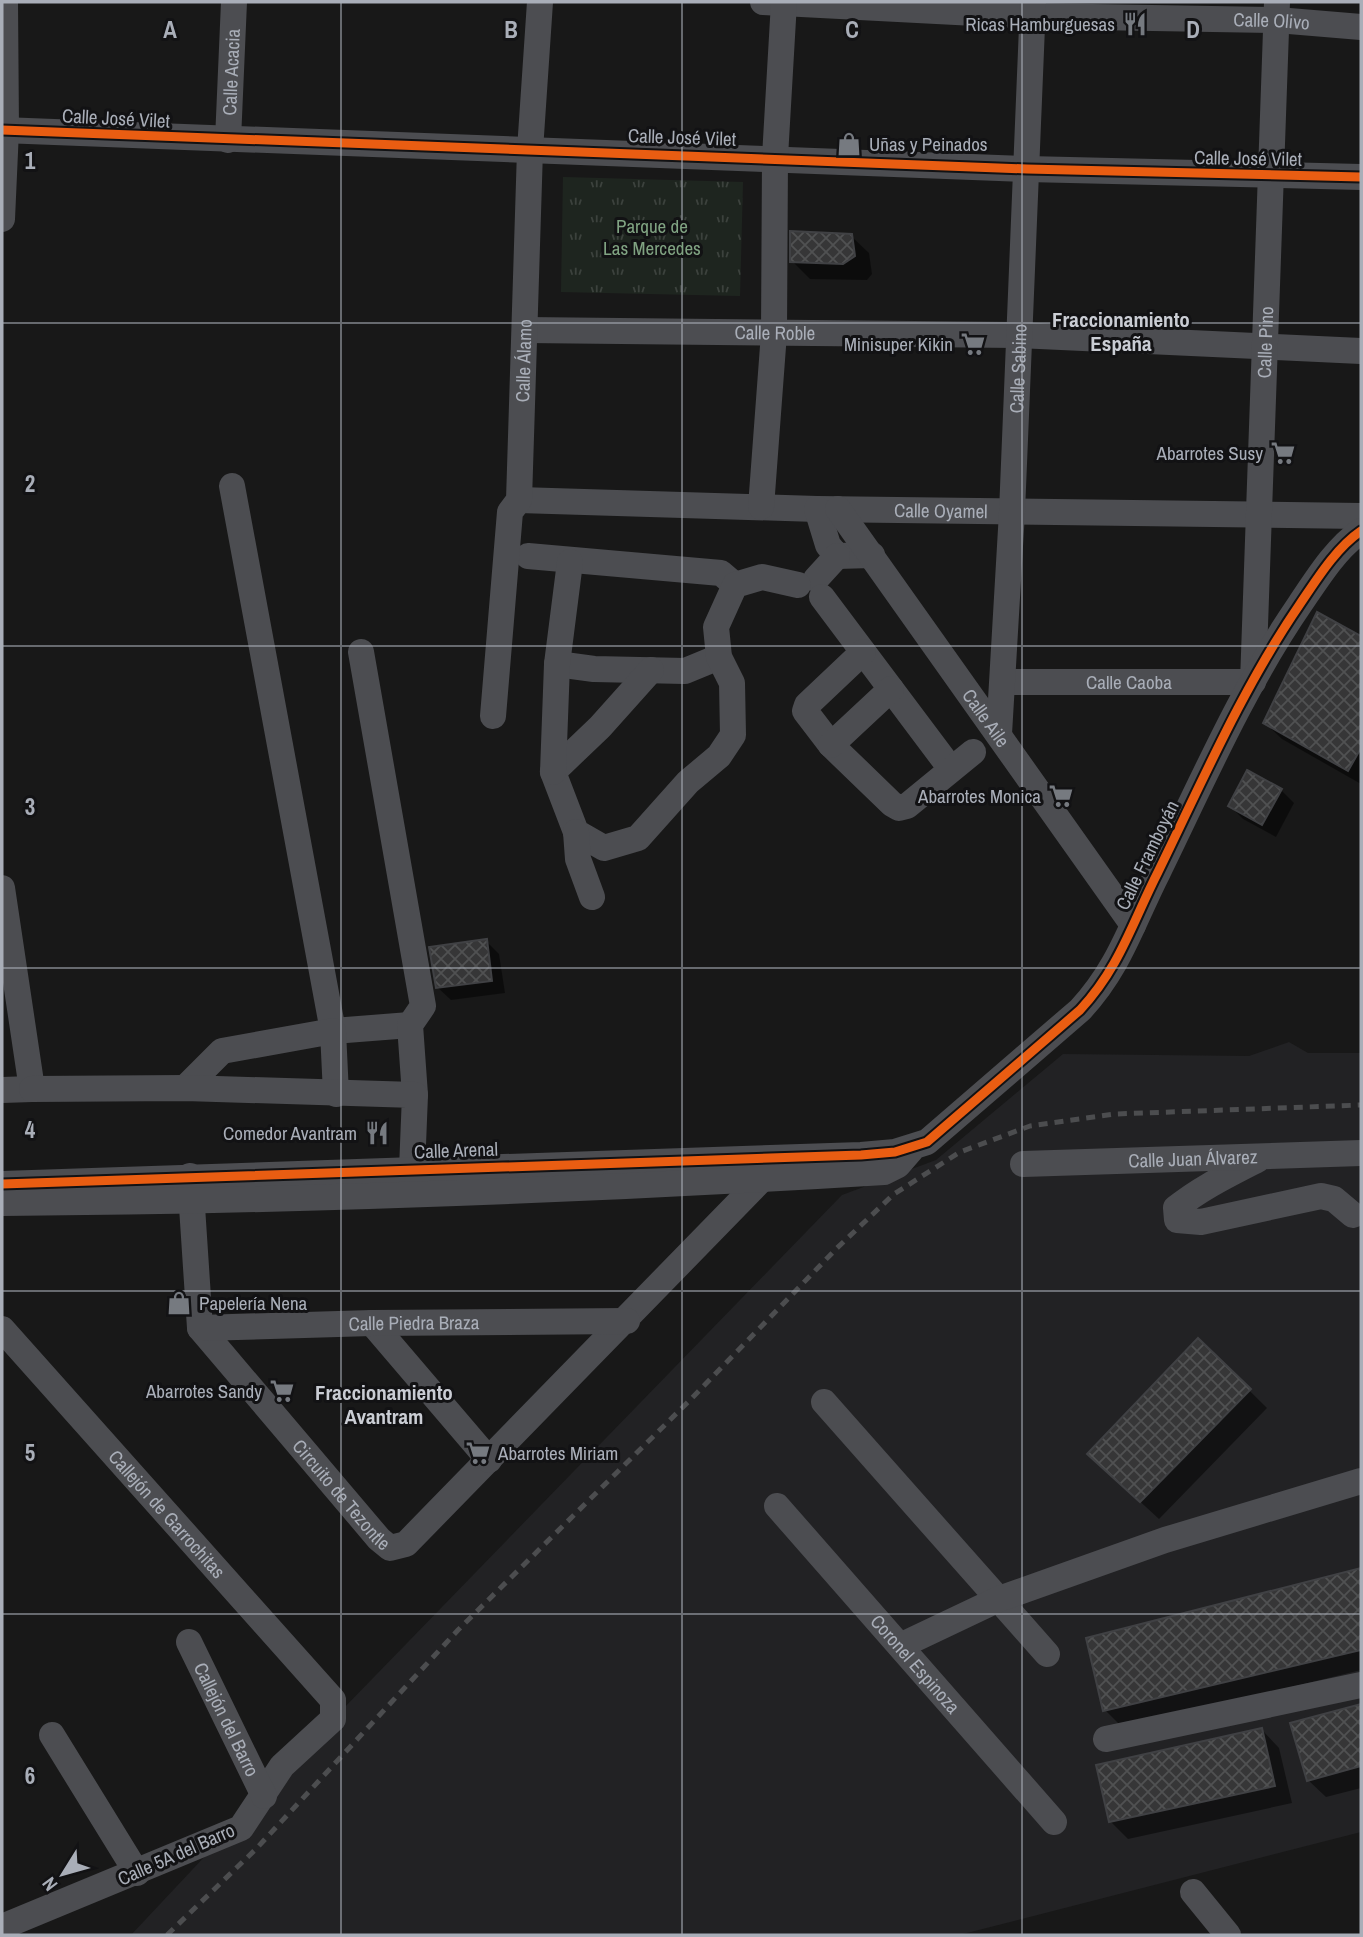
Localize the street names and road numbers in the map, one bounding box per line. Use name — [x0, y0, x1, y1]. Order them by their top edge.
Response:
street label: Calle Olivo — [1233, 6, 1311, 36]
street label: Calle Acacia — [216, 28, 246, 116]
street label: Calle José Vilet — [61, 102, 171, 134]
street label: Calle José Vilet — [628, 122, 737, 152]
street label: Calle José Vilet — [1194, 144, 1303, 172]
street label: Calle Pino — [1251, 306, 1279, 379]
street label: Calle Álamo — [509, 319, 538, 403]
street label: Calle Roble — [735, 319, 815, 346]
street label: Calle Sabino — [1003, 323, 1033, 414]
street label: Calle Oyamel — [894, 497, 988, 524]
street label: Calle Caoba — [1086, 669, 1172, 695]
street label: Calle Aile — [956, 683, 1016, 752]
street label: Calle Framboyán — [1109, 796, 1185, 914]
street label: Calle Arenal — [414, 1136, 498, 1164]
street label: Calle Juan Álvarez — [1128, 1143, 1258, 1174]
street label: Calle Piedra Braza — [348, 1309, 480, 1337]
street label: Circuito de Tezontle — [287, 1434, 396, 1556]
street label: Callejón de Garrochitas — [103, 1444, 231, 1584]
street label: Coronel Espinoza — [865, 1609, 966, 1719]
street label: Callejón del Barro — [188, 1658, 265, 1781]
street label: Calle 5A del Barro — [113, 1817, 239, 1891]

